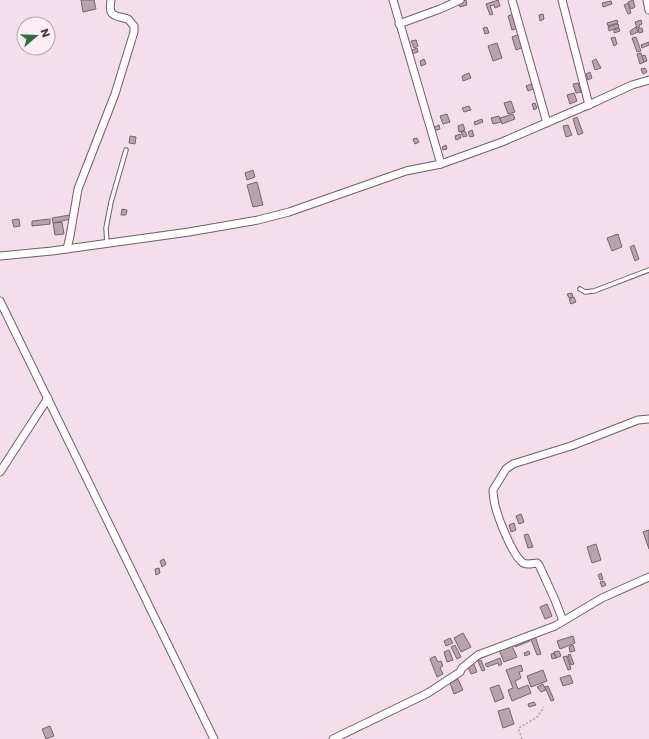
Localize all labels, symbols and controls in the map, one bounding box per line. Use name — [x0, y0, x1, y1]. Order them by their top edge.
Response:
north arrow — [16, 16, 56, 56]
text: N — [37, 26, 54, 39]

